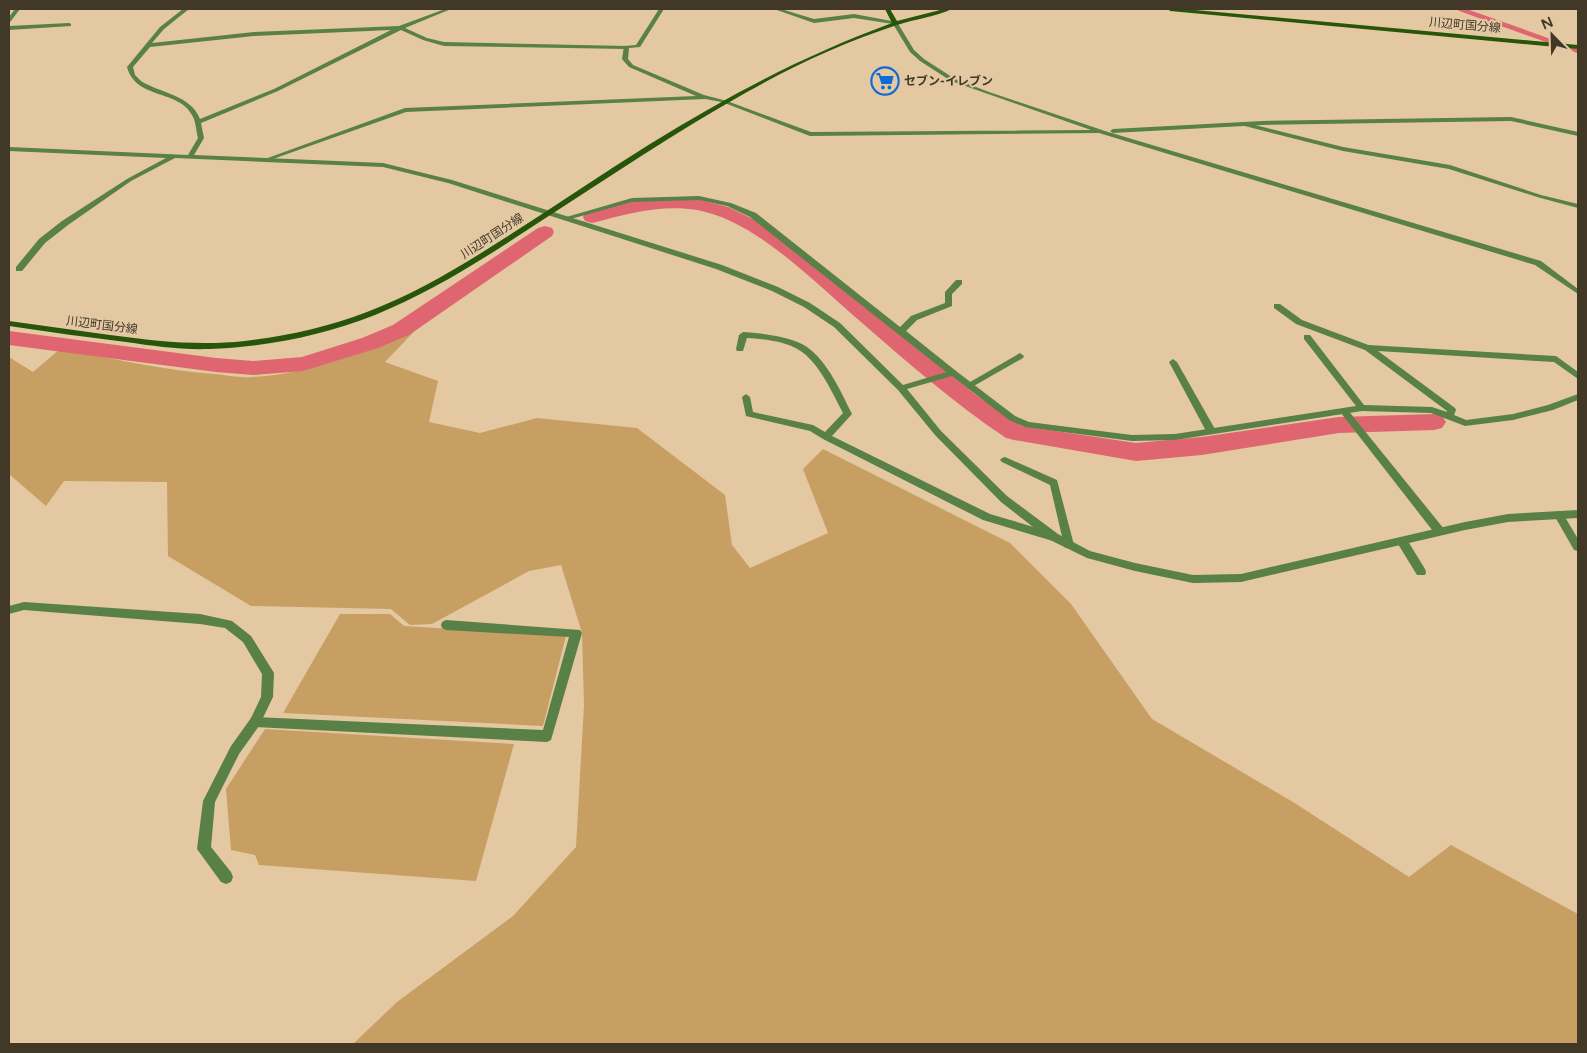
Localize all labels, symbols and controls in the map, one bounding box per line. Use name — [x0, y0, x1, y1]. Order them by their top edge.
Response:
north arrow — [1527, 10, 1577, 60]
text: N — [1539, 13, 1556, 34]
street label: 川辺町国分線 — [1429, 15, 1501, 35]
supermarket icon: セブン-イレブン — [870, 66, 900, 96]
place label: セブン-イレブン — [904, 74, 993, 88]
street label: 川辺町国分線 — [458, 211, 526, 261]
street label: 川辺町国分線 — [65, 314, 139, 336]

